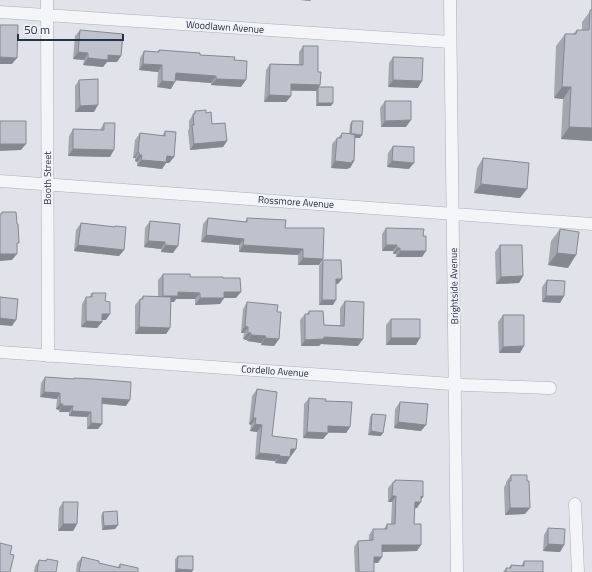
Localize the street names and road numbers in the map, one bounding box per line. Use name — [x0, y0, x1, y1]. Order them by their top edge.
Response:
street label: Woodlawn Avenue — [185, 17, 265, 37]
street label: Booth Street — [40, 151, 55, 205]
street label: Rossmore Avenue — [257, 192, 335, 212]
street label: Brightside Avenue — [446, 248, 462, 324]
street label: Cordello Avenue — [241, 361, 309, 381]

